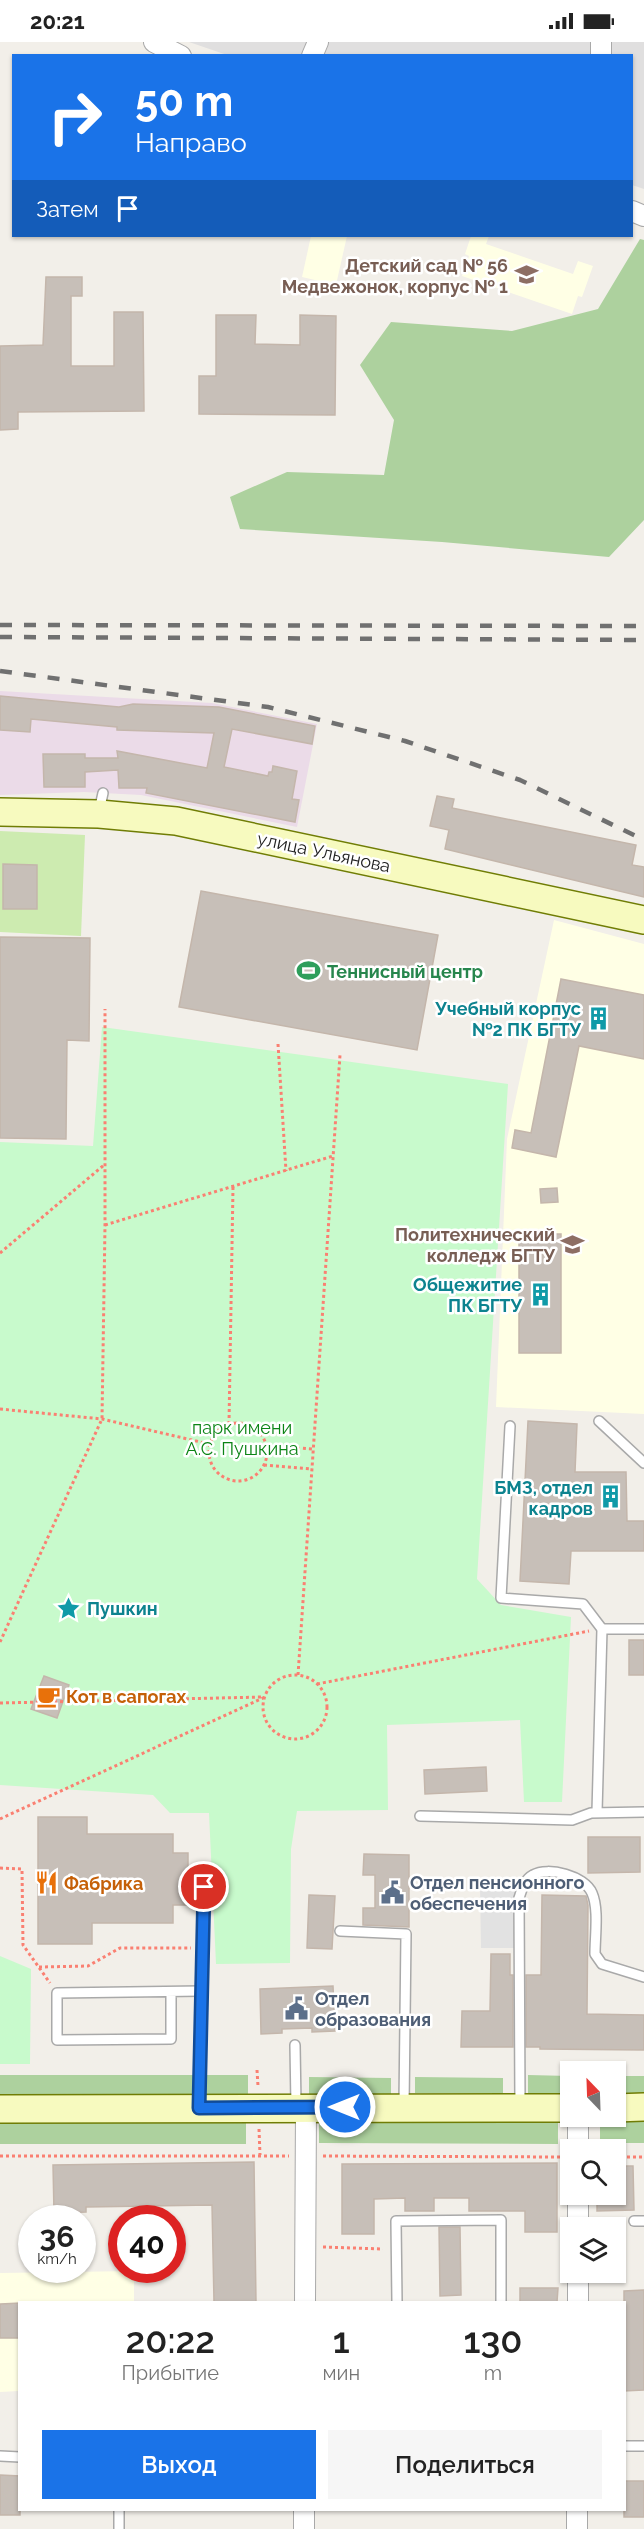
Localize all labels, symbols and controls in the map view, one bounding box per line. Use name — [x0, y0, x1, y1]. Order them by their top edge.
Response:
text: 20:21 — [30, 8, 85, 34]
text: 50 m — [135, 77, 233, 126]
icon: right — [36, 78, 114, 156]
text: Направо — [135, 127, 247, 158]
icon: arrive — [111, 192, 144, 225]
text: Затем — [36, 196, 99, 222]
place label: Детский сад № 56 Медвежонок, корпус № 1 — [282, 255, 508, 297]
school or university icon: Детский сад № 56 Медвежонок, корпус № 1 — [513, 262, 539, 288]
street label: улица Ульянова — [256, 828, 392, 876]
sports icon: Теннисный центр — [296, 958, 322, 984]
place label: Теннисный центр — [327, 961, 483, 982]
place label: Учебный корпус №2 ПК БГТУ — [434, 998, 581, 1040]
building icon: Учебный корпус №2 ПК БГТУ — [586, 1005, 612, 1031]
place label: Политехнический колледж БГТУ — [395, 1224, 555, 1266]
school or university icon: Политехнический колледж БГТУ — [560, 1231, 586, 1257]
place label: Общежитие ПК БГТУ — [413, 1274, 522, 1316]
building icon: Общежитие ПК БГТУ — [527, 1281, 553, 1307]
park label: парк имени А.С. Пушкина — [186, 1417, 298, 1459]
place label: БМЗ, отдел кадров — [494, 1477, 593, 1519]
building icon: БМЗ, отдел кадров — [598, 1484, 624, 1510]
place icon: Пушкин — [56, 1595, 82, 1621]
place label: Пушкин — [87, 1598, 158, 1619]
cafe icon: Кот в сапогах — [35, 1683, 61, 1709]
place label: Кот в сапогах — [66, 1686, 186, 1707]
pin — [178, 1861, 229, 1912]
restaurant icon: Фабрика — [33, 1870, 59, 1896]
icon: arrive — [187, 1870, 220, 1903]
place label: Отдел пенсионного обеспечения — [410, 1872, 585, 1914]
place label: Фабрика — [64, 1873, 143, 1894]
public building icon: Отдел пенсионного обеспечения — [379, 1879, 405, 1905]
place label: Отдел образования — [315, 1988, 431, 2030]
public building icon: Отдел образования — [284, 1995, 310, 2021]
north arrow — [560, 2061, 626, 2127]
map controls — [560, 2061, 626, 2283]
position arrow — [313, 2075, 377, 2139]
button: search — [560, 2139, 626, 2205]
speed limit sign: 40 — [108, 2205, 186, 2283]
button: layers — [560, 2217, 626, 2283]
text: 36 — [40, 2219, 74, 2254]
text: km/h — [37, 2250, 77, 2268]
text: 20:22 — [126, 2319, 215, 2361]
text: 1 — [333, 2319, 350, 2361]
text: 130 — [464, 2319, 522, 2361]
text: Прибытие — [122, 2361, 219, 2385]
text: мин — [322, 2361, 360, 2385]
text: m — [484, 2361, 502, 2385]
button: Выход — [42, 2430, 316, 2499]
button: Поделиться — [328, 2430, 602, 2499]

